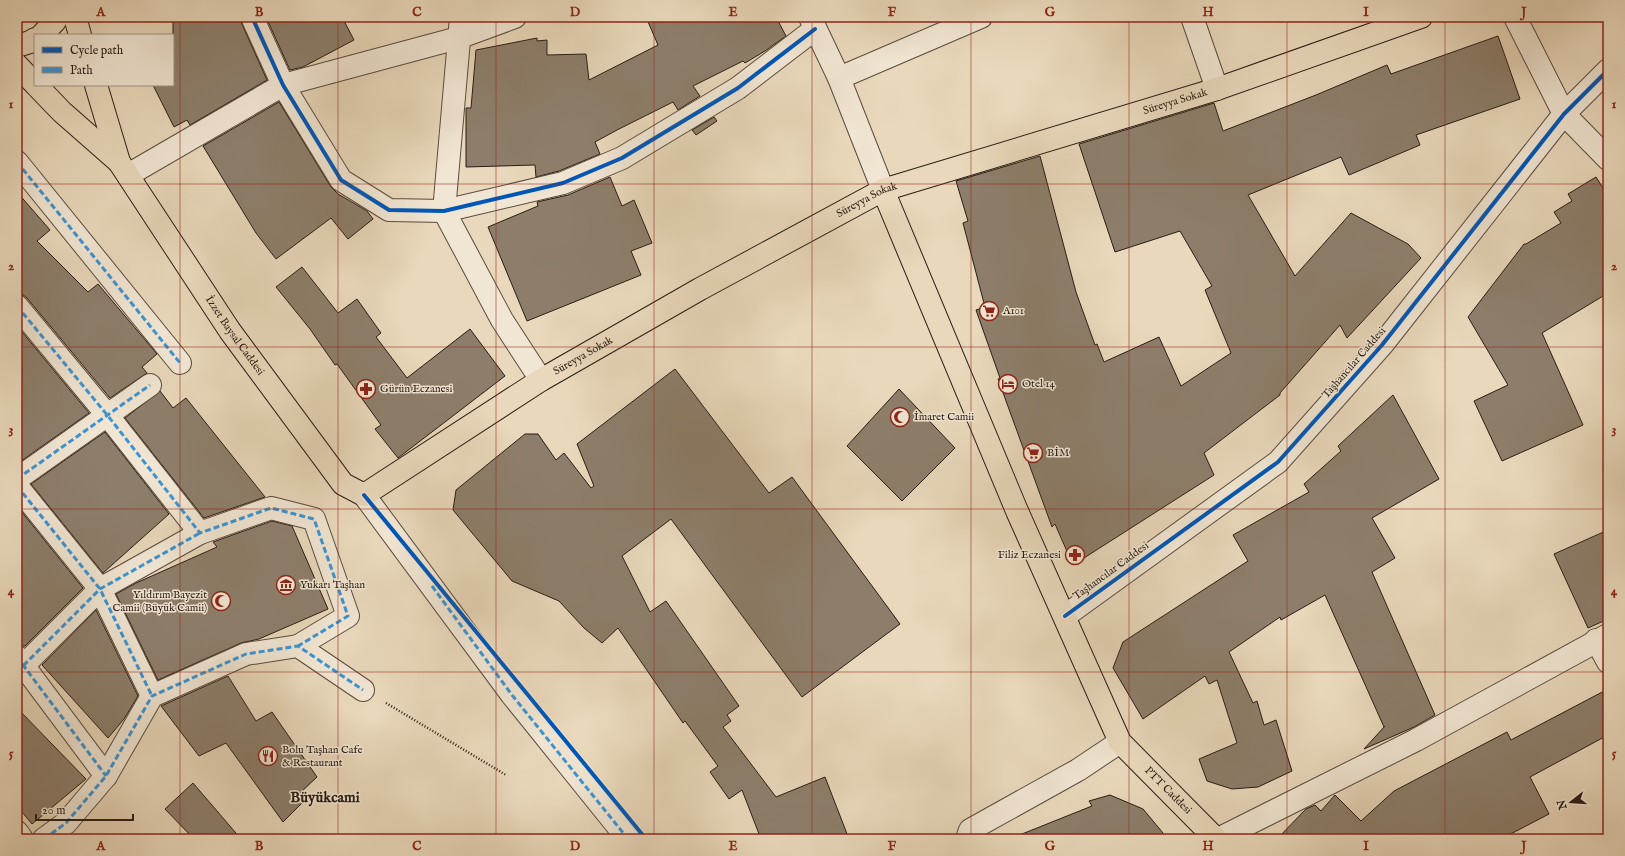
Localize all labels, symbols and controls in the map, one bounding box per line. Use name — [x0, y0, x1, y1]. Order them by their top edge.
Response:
text: A — [96, 4, 107, 21]
text: B — [255, 4, 264, 21]
text: C — [412, 4, 422, 21]
text: D — [570, 4, 581, 21]
text: E — [728, 4, 738, 21]
text: F — [888, 4, 897, 21]
text: G — [1045, 4, 1056, 21]
text: H — [1202, 4, 1214, 21]
text: I — [1363, 4, 1369, 21]
text: J — [1519, 4, 1527, 21]
legend — [34, 34, 174, 86]
text: Cycle path — [70, 43, 124, 59]
text: Path — [70, 63, 93, 78]
street label: Süreyya Sokak — [1141, 85, 1209, 118]
text: 1 — [9, 96, 14, 113]
text: 1 — [1612, 96, 1617, 113]
street label: Süreyya Sokak — [834, 179, 899, 221]
text: 2 — [8, 258, 14, 275]
text: 2 — [1611, 258, 1617, 275]
street label: İzzet Baysal Caddesi — [202, 293, 267, 378]
supermarket icon: A101 — [978, 300, 1000, 322]
place label: A101 — [1002, 304, 1024, 318]
street label: Taşhancılar Caddesi — [1319, 324, 1389, 402]
street label: Süreyya Sokak — [551, 333, 616, 378]
hotel icon: Otel 14 — [997, 373, 1019, 395]
place label: Otel 14 — [1022, 377, 1055, 391]
pharmacy icon: Gürün Eczanesi — [355, 378, 377, 400]
place label: Gürün Eczanesi — [380, 382, 452, 396]
mosque icon: İmaret Camii — [889, 406, 911, 428]
place label: İmaret Camii — [914, 410, 974, 424]
text: 3 — [9, 421, 14, 438]
text: 3 — [1612, 421, 1617, 438]
supermarket icon: BİM — [1022, 442, 1044, 464]
place label: BİM — [1047, 446, 1070, 460]
street label: Taşhancılar Caddesi — [1070, 539, 1152, 603]
pharmacy icon: Filiz Eczanesi — [1064, 544, 1086, 566]
place label: Filiz Eczanesi — [998, 548, 1061, 562]
museum icon: Yukarı Taşhan — [275, 574, 297, 596]
place label: Yukarı Taşhan — [300, 578, 365, 592]
text: 4 — [8, 583, 15, 600]
text: 4 — [1611, 583, 1618, 600]
place label: Yıldırım Bayezit Camii (Büyük Camii) — [113, 588, 207, 615]
mosque icon: Yıldırım Bayezit Camii (Büyük Camii) — [210, 590, 232, 612]
place label: Bolu Taşhan Cafe & Restaurant — [282, 743, 363, 770]
text: 5 — [9, 745, 14, 762]
restaurant icon: Bolu Taşhan Cafe & Restaurant — [257, 745, 279, 767]
text: 5 — [1612, 745, 1617, 762]
street label: PTT Caddesi — [1141, 764, 1195, 817]
north arrow — [1551, 782, 1591, 822]
district label: Büyükcami — [290, 788, 360, 807]
scale bar — [36, 796, 133, 822]
text: N — [1554, 798, 1571, 812]
text: 20 m — [42, 803, 65, 818]
text: A — [96, 838, 107, 855]
text: B — [255, 838, 264, 855]
text: C — [412, 838, 422, 855]
text: D — [570, 838, 581, 855]
text: E — [728, 838, 738, 855]
text: F — [888, 838, 897, 855]
text: G — [1045, 838, 1056, 855]
text: H — [1202, 838, 1214, 855]
text: I — [1363, 838, 1369, 855]
text: J — [1519, 838, 1527, 855]

